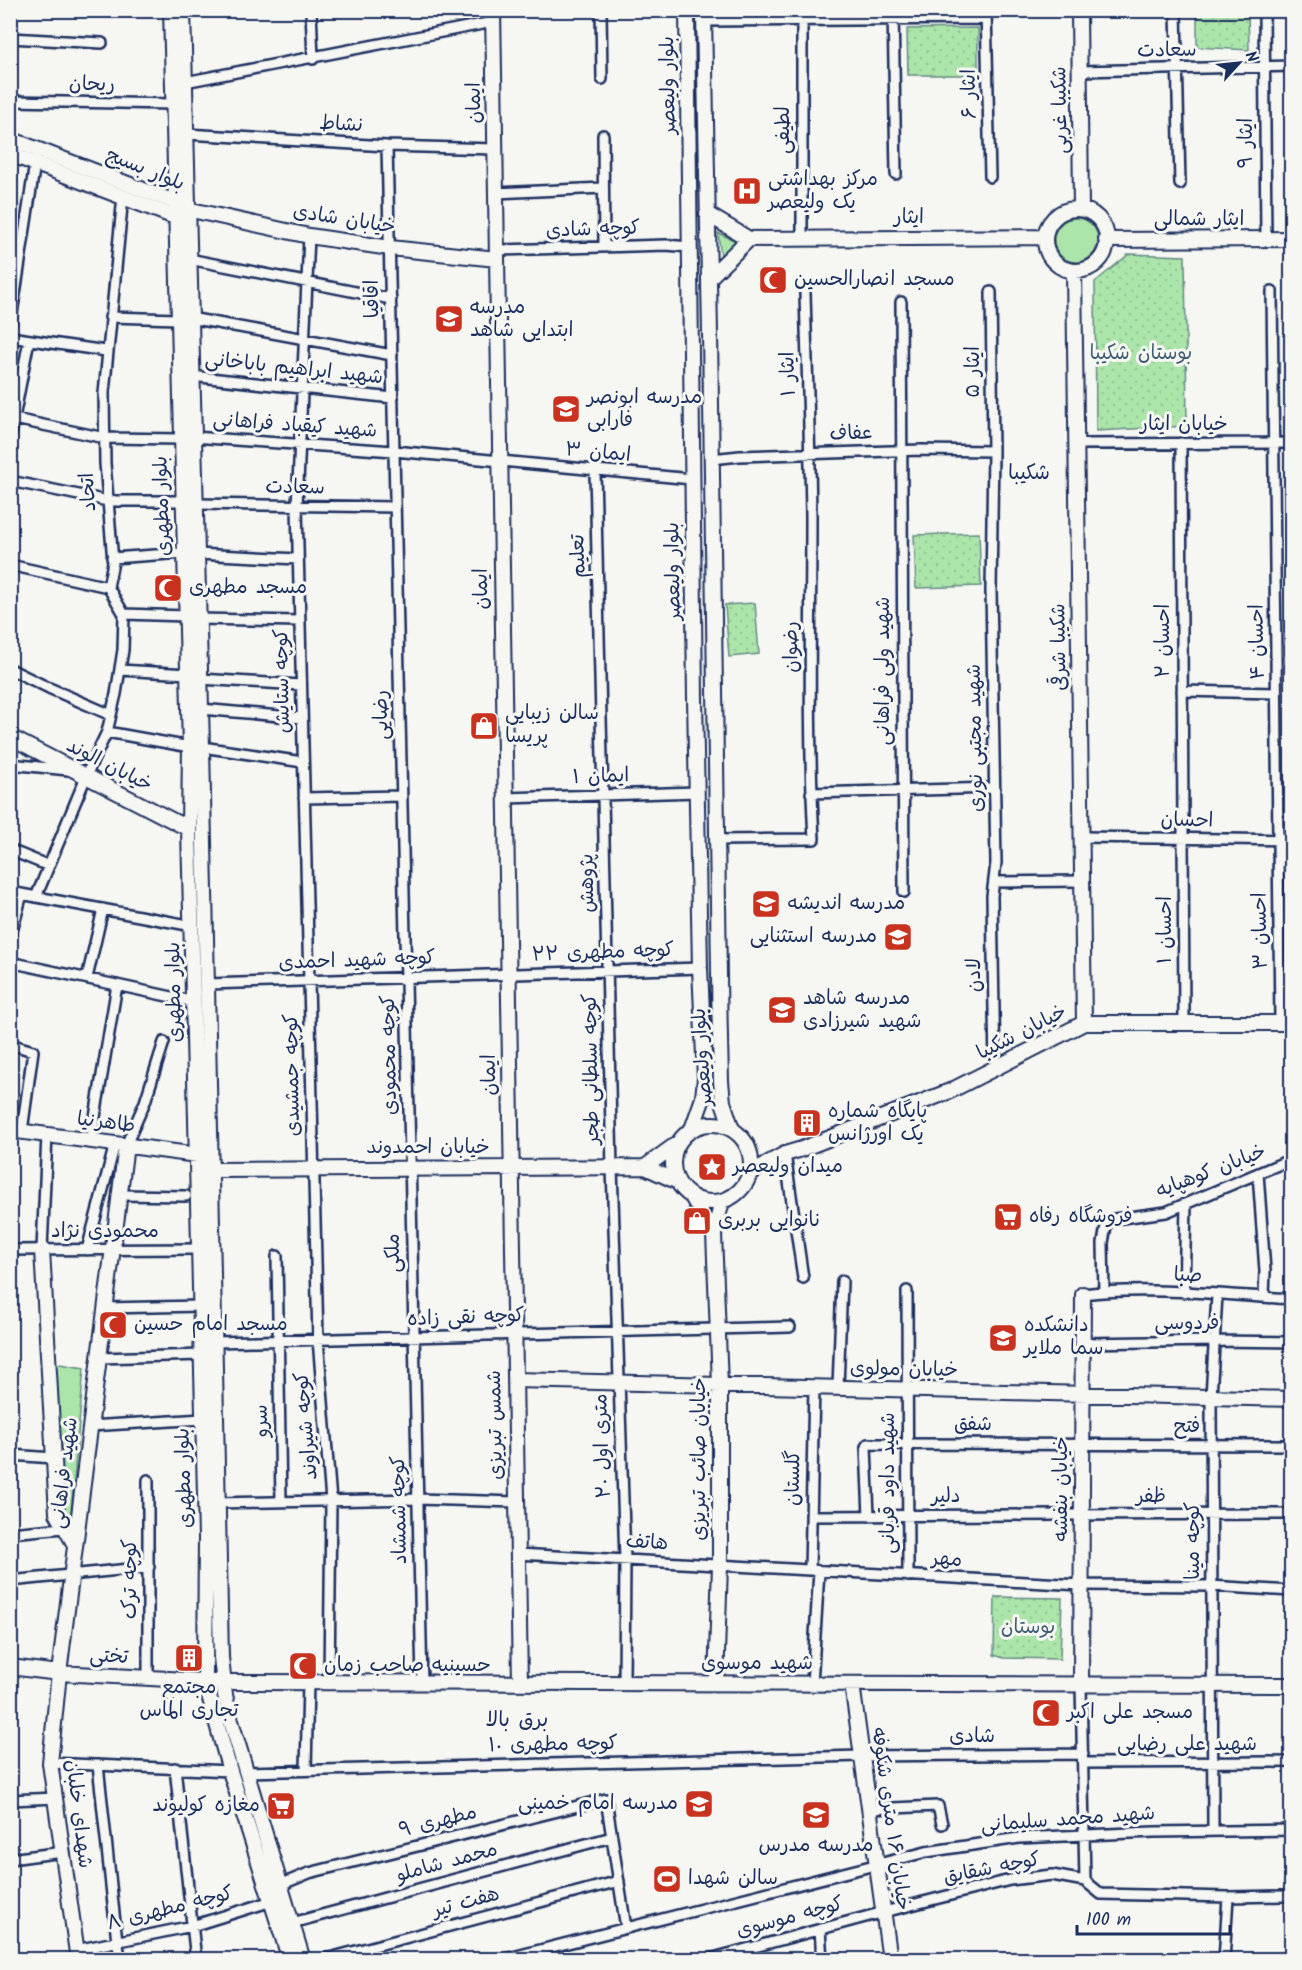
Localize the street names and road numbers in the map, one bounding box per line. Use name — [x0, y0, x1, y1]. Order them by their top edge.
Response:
street label: سعادت — [1137, 34, 1197, 68]
street label: بلوار ولیعصر — [652, 36, 686, 136]
street label: شکیبا غربی — [1044, 66, 1078, 154]
street label: ریحان — [69, 69, 115, 101]
street label: ایثار ۶ — [954, 69, 986, 119]
street label: ایمان — [459, 82, 491, 124]
street label: لطیفی — [768, 106, 800, 154]
street label: نشاط — [318, 108, 364, 142]
street label: ایثار ۹ — [1231, 118, 1263, 168]
street label: بلوار بسیج — [101, 140, 189, 200]
street label: خیابان شادی — [291, 196, 397, 244]
street label: ایثار — [892, 202, 924, 234]
street label: ایثار شمالی — [1154, 204, 1244, 236]
street label: کوچه شادی — [545, 212, 641, 248]
street label: اقاقیا — [357, 279, 389, 319]
street label: شهید ابراهیم باباخانی — [203, 344, 385, 394]
street label: ایثار ۵ — [958, 346, 990, 398]
street label: ایثار ۱ — [772, 351, 806, 397]
street label: شهید کیقباد فراهانی — [212, 404, 378, 448]
street label: خیابان ایثار — [1138, 409, 1228, 441]
street label: عفاف — [829, 417, 873, 451]
street label: ایمان ۳ — [564, 434, 632, 472]
street label: بلوار مطهری — [145, 455, 181, 557]
street label: سعادت — [265, 471, 325, 505]
street label: اتحاد — [72, 472, 106, 512]
street label: بلوار ولیعصر — [657, 522, 691, 622]
street label: تعلیم — [562, 533, 596, 579]
street label: ایمان — [466, 568, 498, 610]
street label: شهید ولی فراهانی — [868, 597, 900, 745]
street label: شکیبا شرقی — [1043, 603, 1077, 691]
street label: احسان ۲ — [1148, 604, 1180, 678]
street label: احسان ۴ — [1241, 604, 1275, 680]
street label: رضوان — [776, 621, 808, 673]
street label: کوچه ستایش — [266, 628, 300, 734]
street label: شهید مجتبی نوری — [959, 664, 993, 812]
street label: رضایی — [366, 690, 398, 740]
street label: خیابان الوند — [60, 731, 158, 801]
street label: ایمان ۱ — [572, 760, 630, 794]
street label: احسان — [1160, 805, 1214, 837]
street label: پژوهش — [571, 853, 605, 913]
street label: احسان ۳ — [1244, 892, 1278, 970]
street label: احسان ۱ — [1150, 896, 1182, 964]
street label: کوچه مطهری ۲۲ — [531, 935, 675, 971]
street label: بلوار مطهری — [158, 941, 192, 1043]
street label: کوچه شهید احمدی — [278, 942, 436, 980]
street label: لادن — [959, 957, 991, 993]
street label: کوچه سلطانی طجر — [575, 993, 609, 1147]
street label: کوچه محمودی — [373, 995, 407, 1115]
street label: خیابان شکیبا — [971, 997, 1073, 1069]
street label: بلوار ولیعصر — [684, 1007, 723, 1109]
street label: کوچه جمشیدی — [276, 1013, 310, 1137]
street label: ایمان — [474, 1054, 506, 1096]
street label: طاهرنیا — [75, 1104, 137, 1142]
street label: خیابان احمدوند — [366, 1132, 490, 1164]
street label: خیابان کوهپایه — [1151, 1136, 1271, 1208]
street label: محمودی نژاد — [51, 1216, 159, 1248]
street label: ملکی — [378, 1233, 410, 1273]
street label: صبا — [1173, 1260, 1203, 1292]
street label: کوچه نقی زاده — [407, 1300, 525, 1336]
street label: فردوسی — [1155, 1308, 1219, 1340]
street label: خیابان مولوی — [850, 1353, 958, 1387]
street label: شمس تبریزی — [479, 1370, 513, 1480]
street label: کوچه شیراوند — [286, 1371, 328, 1481]
street label: خیابان صائب تبریزی — [684, 1377, 716, 1541]
street label: ۲۰ متری اول — [585, 1393, 621, 1499]
street label: سرو — [246, 1404, 278, 1439]
street label: شفق — [954, 1409, 992, 1441]
street label: فتح — [1174, 1411, 1200, 1443]
street label: شهید داود قربانی — [873, 1412, 905, 1554]
street label: شهید فراهانی — [42, 1415, 88, 1531]
street label: بلوار مطهری — [167, 1427, 203, 1529]
street label: خیابان بنفشه — [1046, 1436, 1078, 1542]
street label: گلستان — [778, 1450, 810, 1506]
street label: کوچه شمشاد — [383, 1456, 417, 1564]
street label: دلیر — [929, 1481, 961, 1513]
street label: ظفر — [1134, 1481, 1166, 1513]
street label: کوچه مینا — [1178, 1502, 1210, 1580]
street label: هاتف — [625, 1526, 669, 1560]
street label: کوچه ترک — [115, 1539, 147, 1619]
street label: مهر — [929, 1543, 963, 1577]
street label: تختی — [89, 1640, 129, 1674]
street label: شهید موسوی — [701, 1648, 813, 1680]
street label: شادی — [949, 1721, 995, 1753]
street label: خیابان ۱۶ متری شکوفه — [861, 1725, 919, 1913]
street label: کوچه مطهری ۱۰ — [488, 1728, 618, 1762]
street label: شهید علی رضایی — [1117, 1729, 1257, 1761]
street label: شهدای خلبان — [55, 1758, 101, 1870]
street label: مطهری ۹ — [396, 1797, 480, 1847]
street label: شهید محمد سلیمانی — [980, 1798, 1156, 1842]
street label: محمد شاملو — [392, 1834, 501, 1892]
street label: کوچه شقایق — [941, 1844, 1043, 1894]
street label: کوچه مطهری ۸ — [103, 1878, 237, 1940]
street label: هفت تیر — [427, 1879, 503, 1928]
street label: کوچه موسوی — [733, 1888, 847, 1948]

